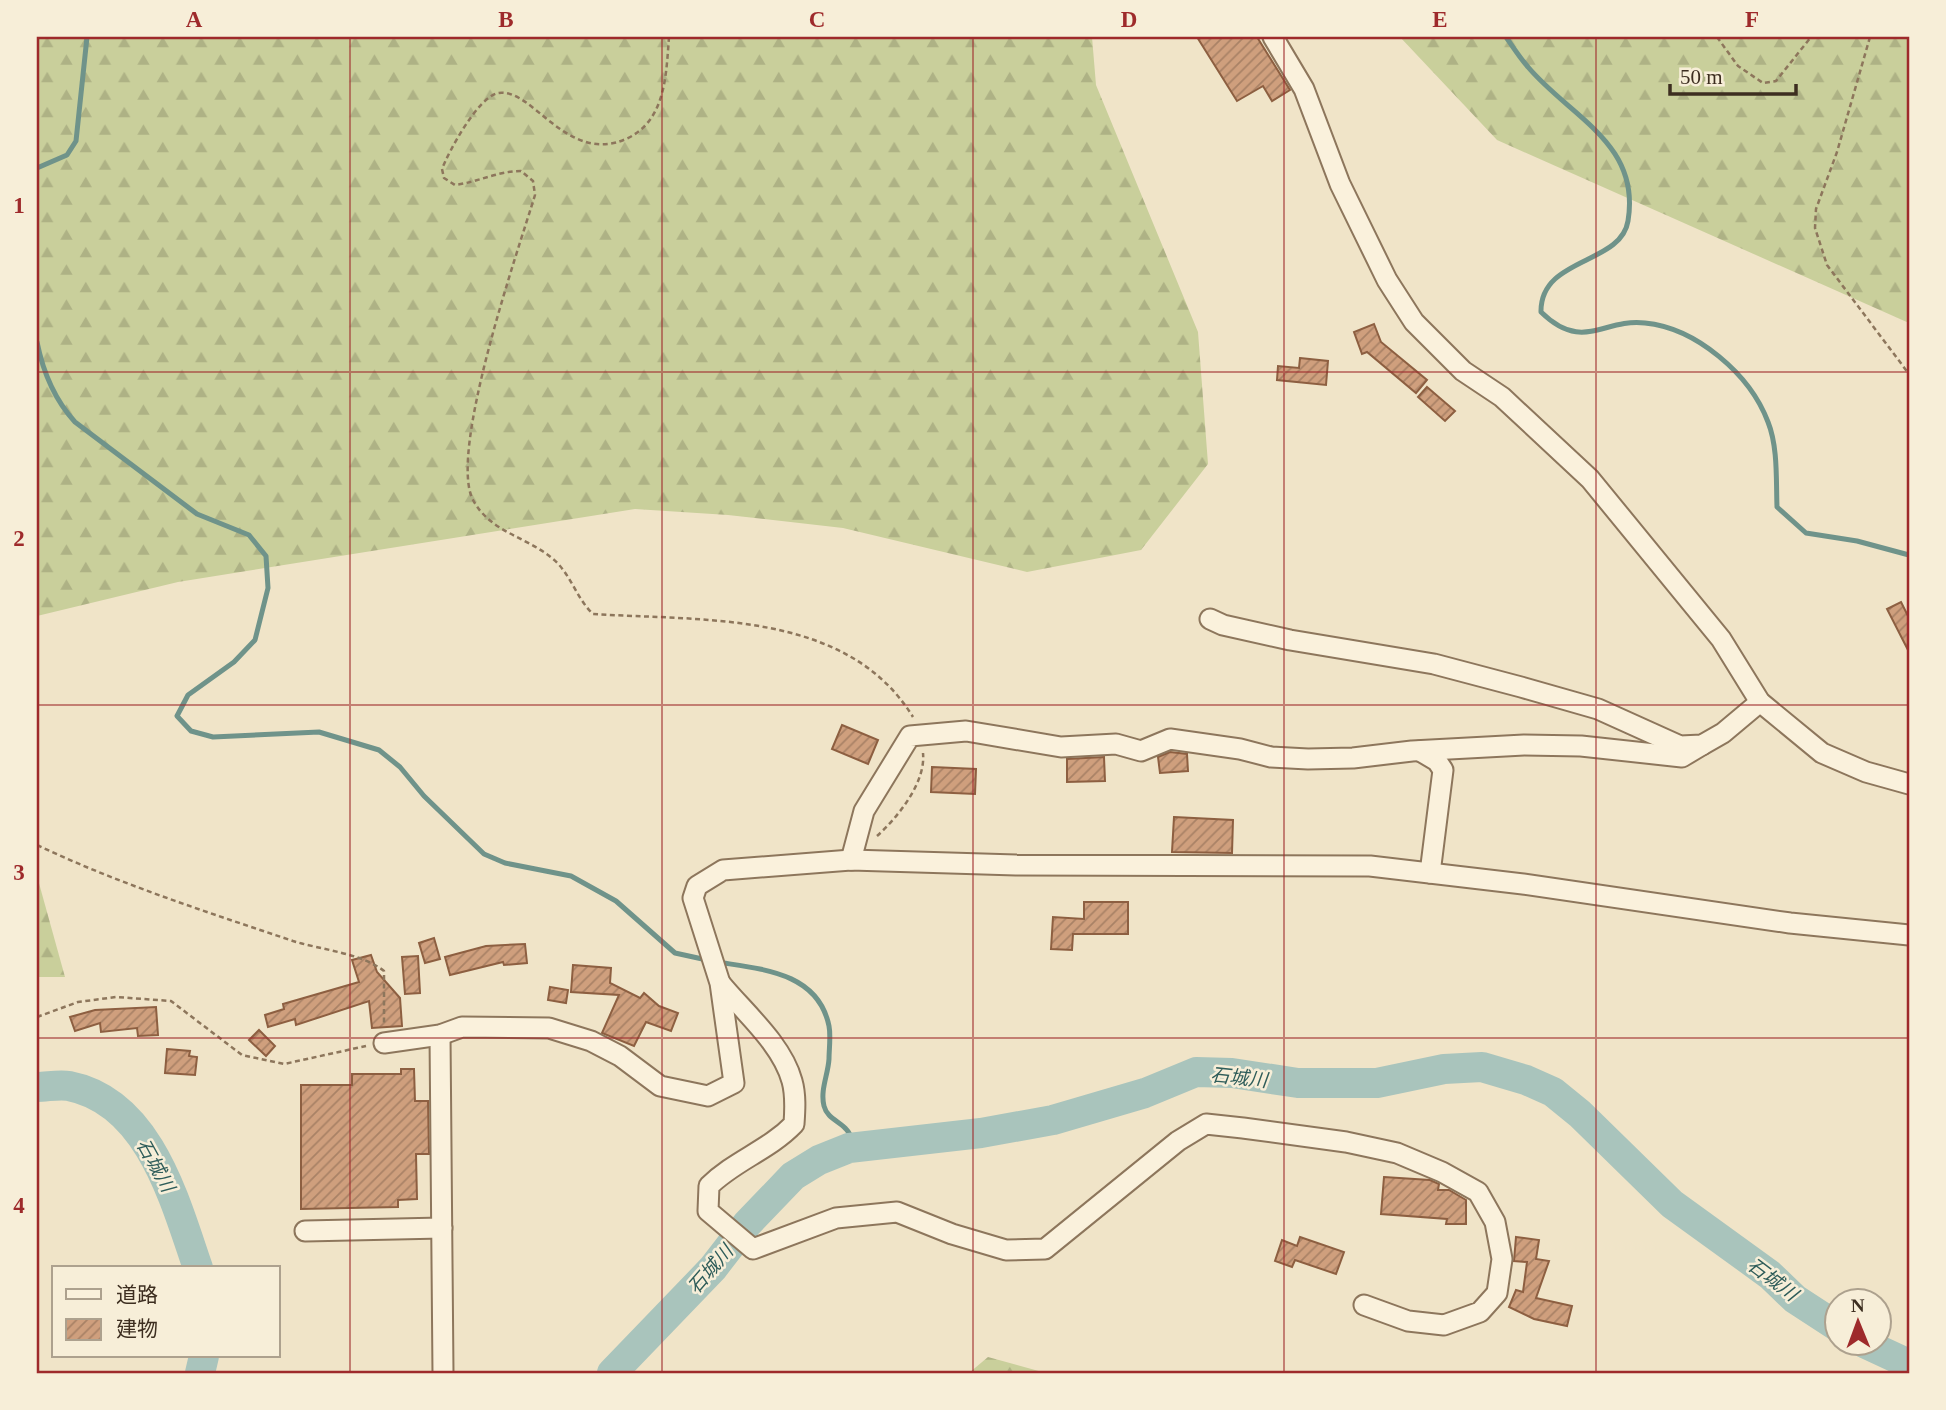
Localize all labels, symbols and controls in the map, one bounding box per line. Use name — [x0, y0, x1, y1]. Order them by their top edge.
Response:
text: A — [186, 7, 203, 32]
text: B — [498, 7, 514, 32]
text: C — [809, 7, 825, 32]
text: D — [1121, 7, 1137, 32]
text: E — [1432, 7, 1448, 32]
text: F — [1745, 7, 1759, 32]
scale bar — [1670, 52, 1796, 96]
text: 50 m — [1680, 65, 1723, 89]
text: 1 — [13, 193, 25, 218]
text: 2 — [13, 526, 25, 551]
text: 3 — [13, 860, 25, 885]
water label: 石城川 — [1209, 1064, 1270, 1091]
water label: 石城川 — [133, 1135, 180, 1197]
text: 4 — [13, 1193, 25, 1218]
water label: 石城川 — [684, 1239, 738, 1298]
water label: 石城川 — [1744, 1254, 1803, 1306]
legend — [52, 1266, 280, 1358]
text: 道路 — [116, 1283, 158, 1307]
north arrow — [1824, 1288, 1894, 1358]
text: N — [1851, 1295, 1865, 1316]
text: 建物 — [116, 1317, 158, 1341]

